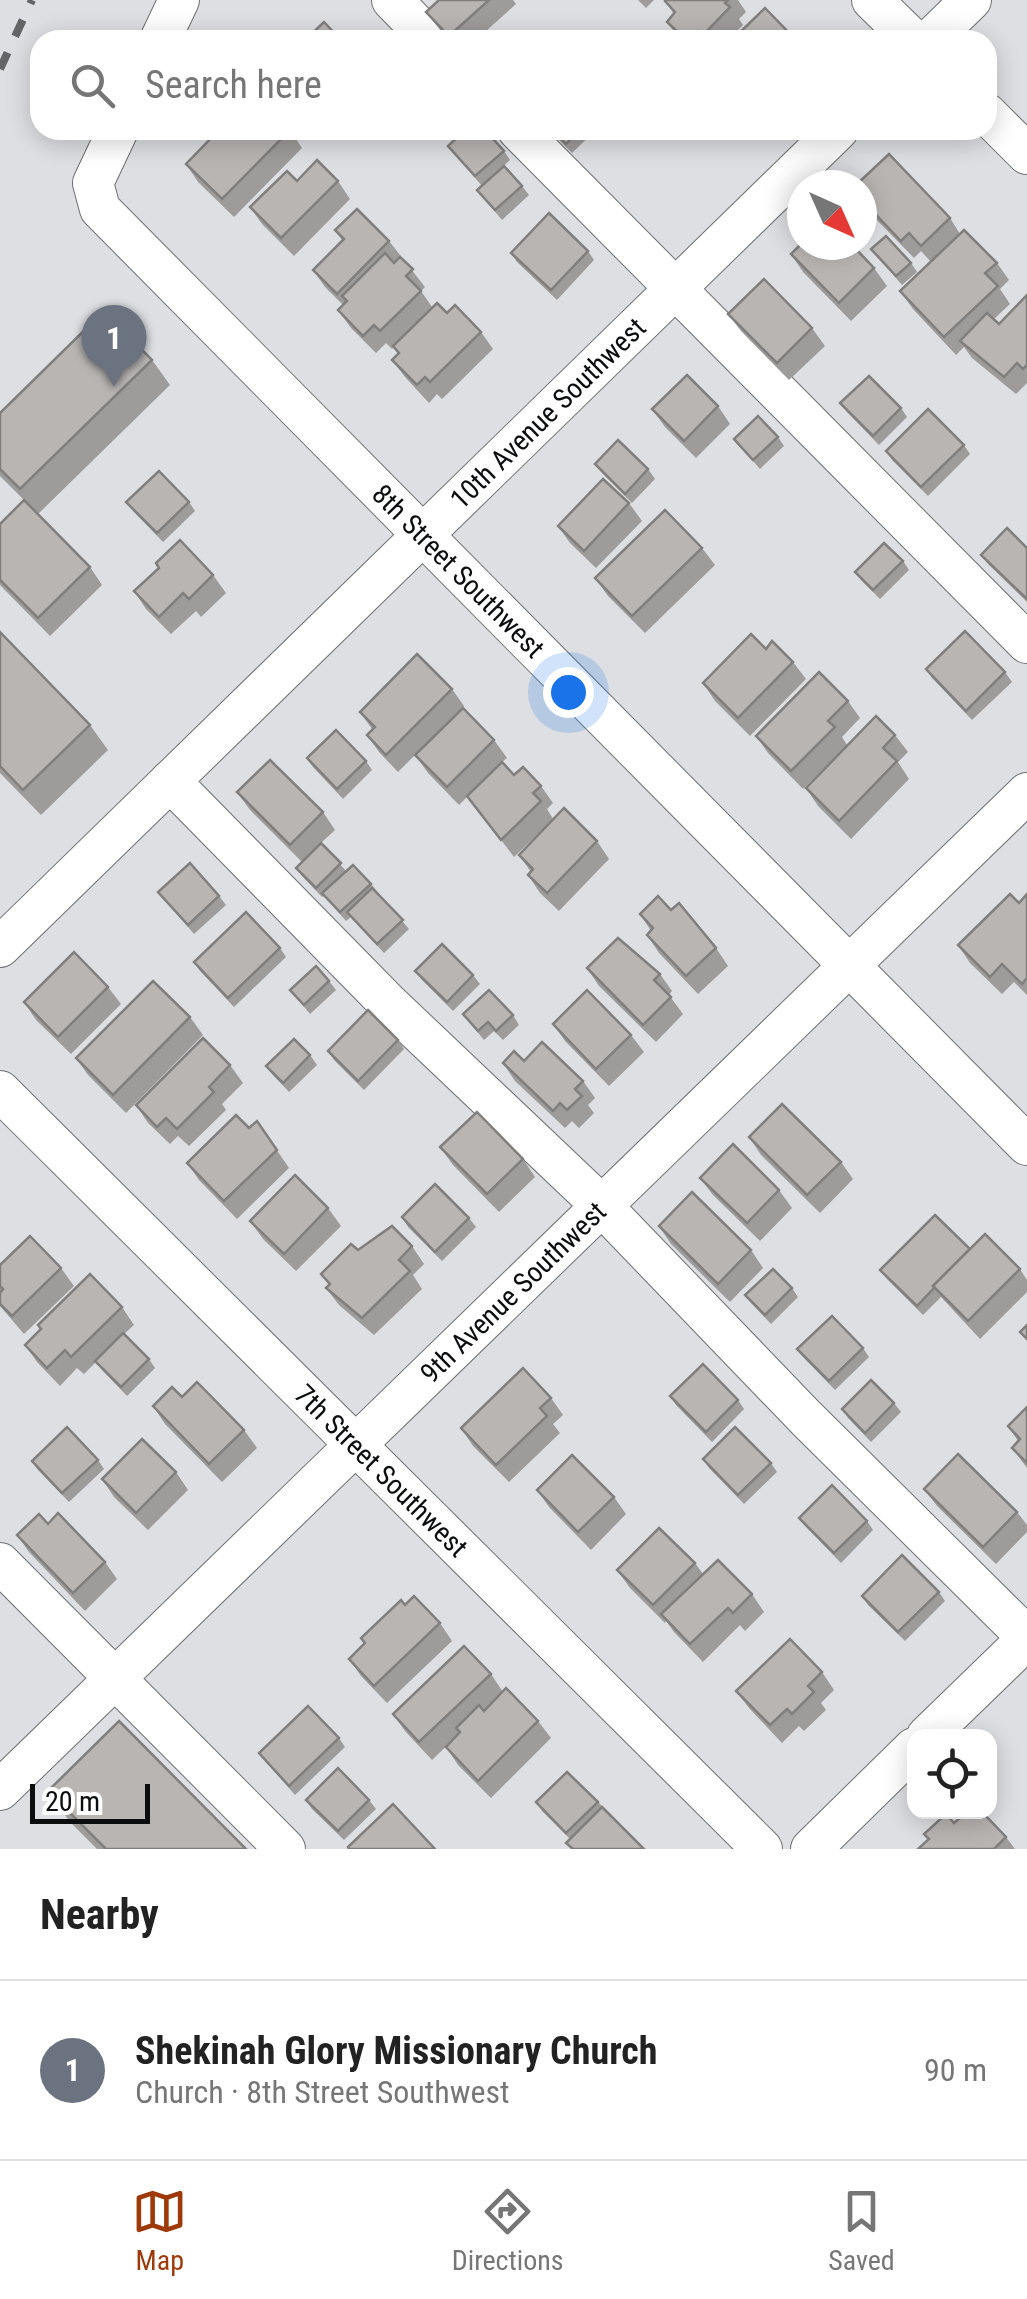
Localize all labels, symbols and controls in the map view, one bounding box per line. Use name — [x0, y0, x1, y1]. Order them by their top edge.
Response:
search box — [30, 30, 997, 140]
icon: search — [65, 58, 120, 113]
text: Search here — [145, 63, 322, 107]
north arrow — [787, 170, 877, 260]
pin: 1 — [82, 304, 146, 387]
street label: 10th Avenue Southwest — [444, 311, 652, 516]
street label: 8th Street Southwest — [365, 478, 551, 665]
your location — [543, 667, 594, 718]
street label: 9th Avenue Southwest — [414, 1195, 613, 1390]
street label: 7th Street Southwest — [288, 1378, 474, 1564]
map controls — [907, 1729, 997, 1819]
button: locate — [907, 1729, 997, 1819]
scale bar — [30, 1779, 150, 1824]
text: 20 m — [45, 1785, 100, 1818]
text: Nearby — [40, 1890, 159, 1939]
text: Shekinah Glory Missionary Church — [135, 2029, 658, 2073]
text: 1 — [64, 2051, 81, 2089]
text: 90 m — [924, 2051, 987, 2089]
text: Church · 8th Street Southwest — [135, 2073, 510, 2111]
tab: Map — [132, 2184, 187, 2277]
tab: Directions — [452, 2184, 564, 2277]
tab: Saved — [828, 2184, 895, 2277]

